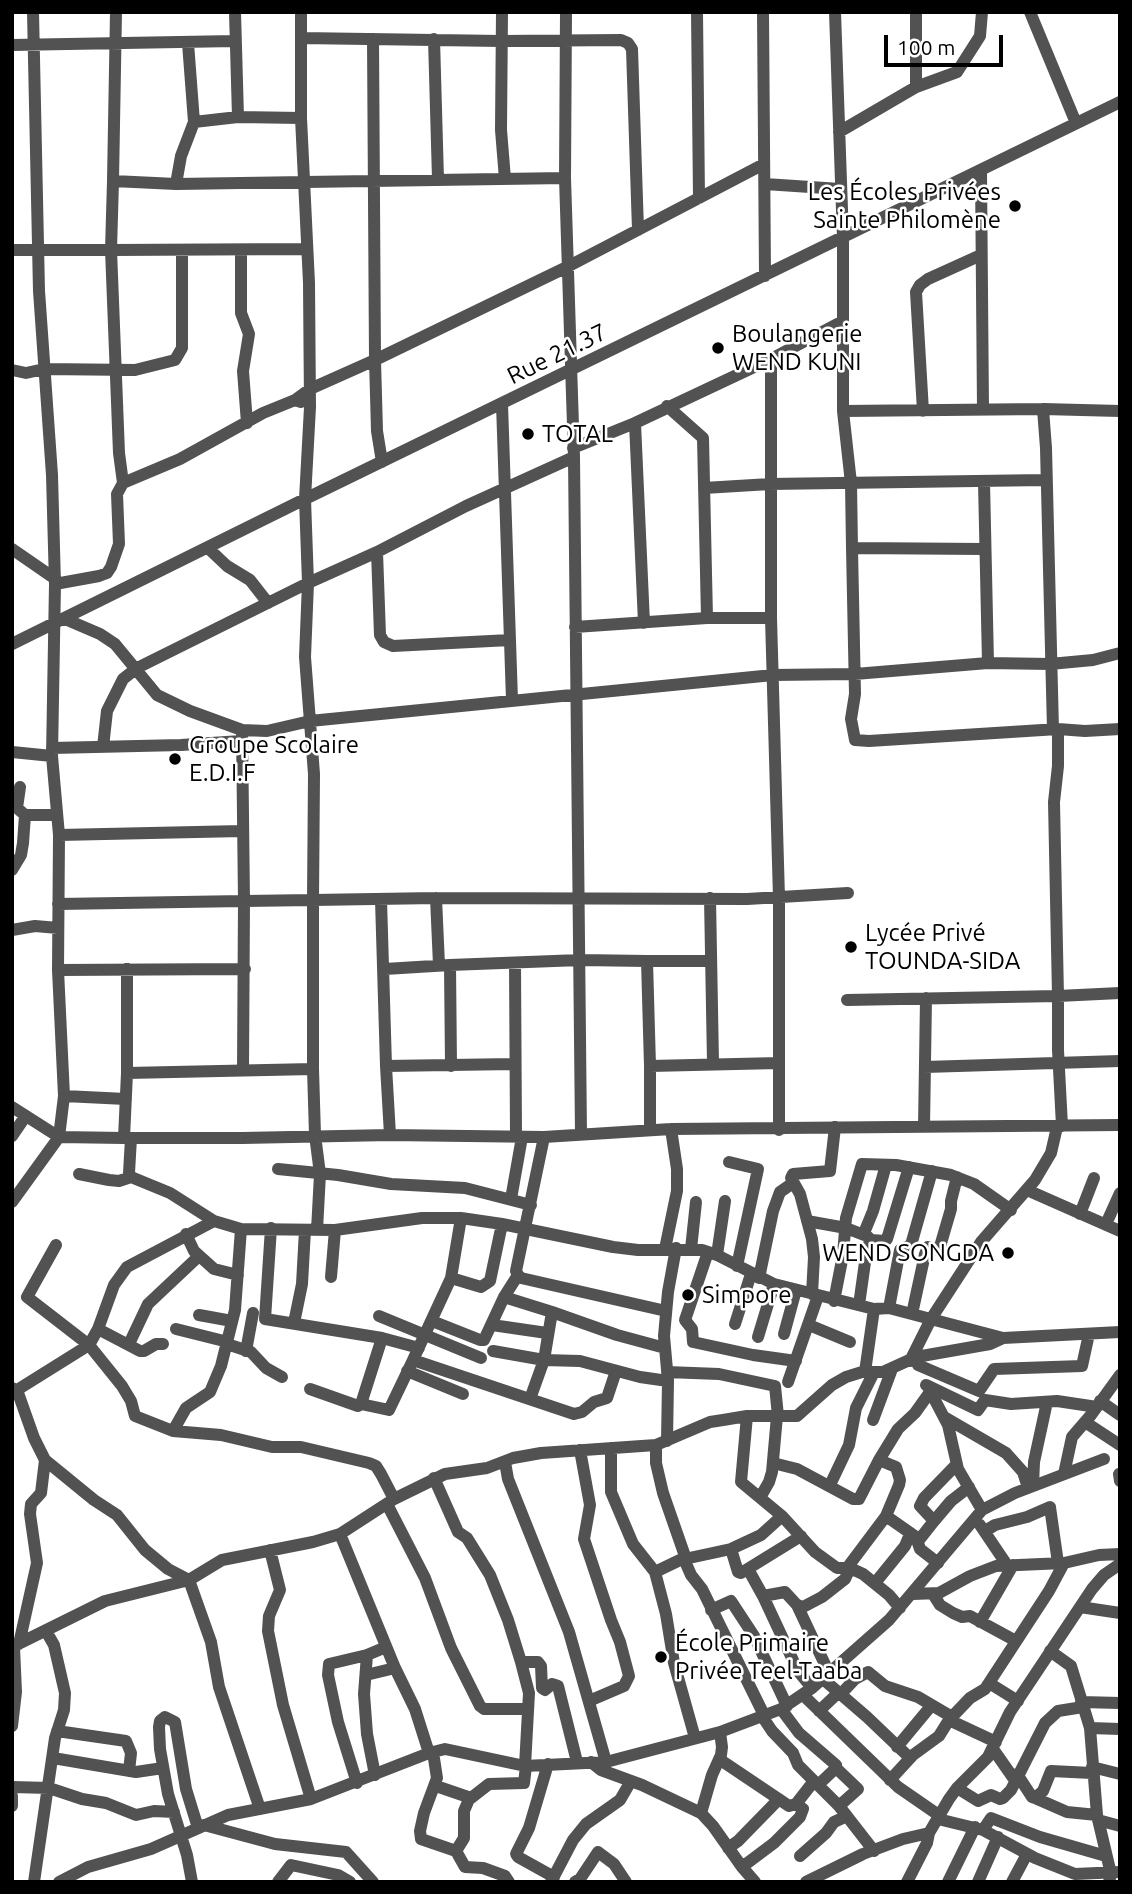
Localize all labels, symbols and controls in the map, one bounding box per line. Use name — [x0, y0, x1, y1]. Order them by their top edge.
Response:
scale bar — [887, 21, 1006, 65]
text: 100 m — [897, 35, 955, 59]
place label: Les Écoles Privées Sainte Philomène — [808, 178, 1001, 234]
marker: Les Écoles Privées Sainte Philomène — [1007, 198, 1023, 214]
street label: Rue 21.37 — [502, 318, 612, 390]
place label: Boulangerie WEND KUNI — [732, 320, 863, 376]
marker: Boulangerie WEND KUNI — [710, 340, 726, 356]
place label: TOTAL — [542, 420, 613, 448]
marker: TOTAL — [520, 426, 536, 442]
place label: Groupe Scolaire E.D.I.F — [189, 731, 359, 787]
marker: Groupe Scolaire E.D.I.F — [167, 751, 183, 767]
place label: Lycée Privé TOUNDA-SIDA — [865, 919, 1020, 975]
marker: Lycée Privé TOUNDA-SIDA — [843, 939, 859, 955]
place label: WEND SONGDA — [822, 1239, 994, 1267]
marker: WEND SONGDA — [1000, 1245, 1016, 1261]
place label: Simpore — [702, 1281, 792, 1309]
marker: Simpore — [680, 1287, 696, 1303]
place label: École Primaire Privée Teel-Taaba — [675, 1629, 862, 1685]
marker: École Primaire Privée Teel-Taaba — [653, 1649, 669, 1665]

